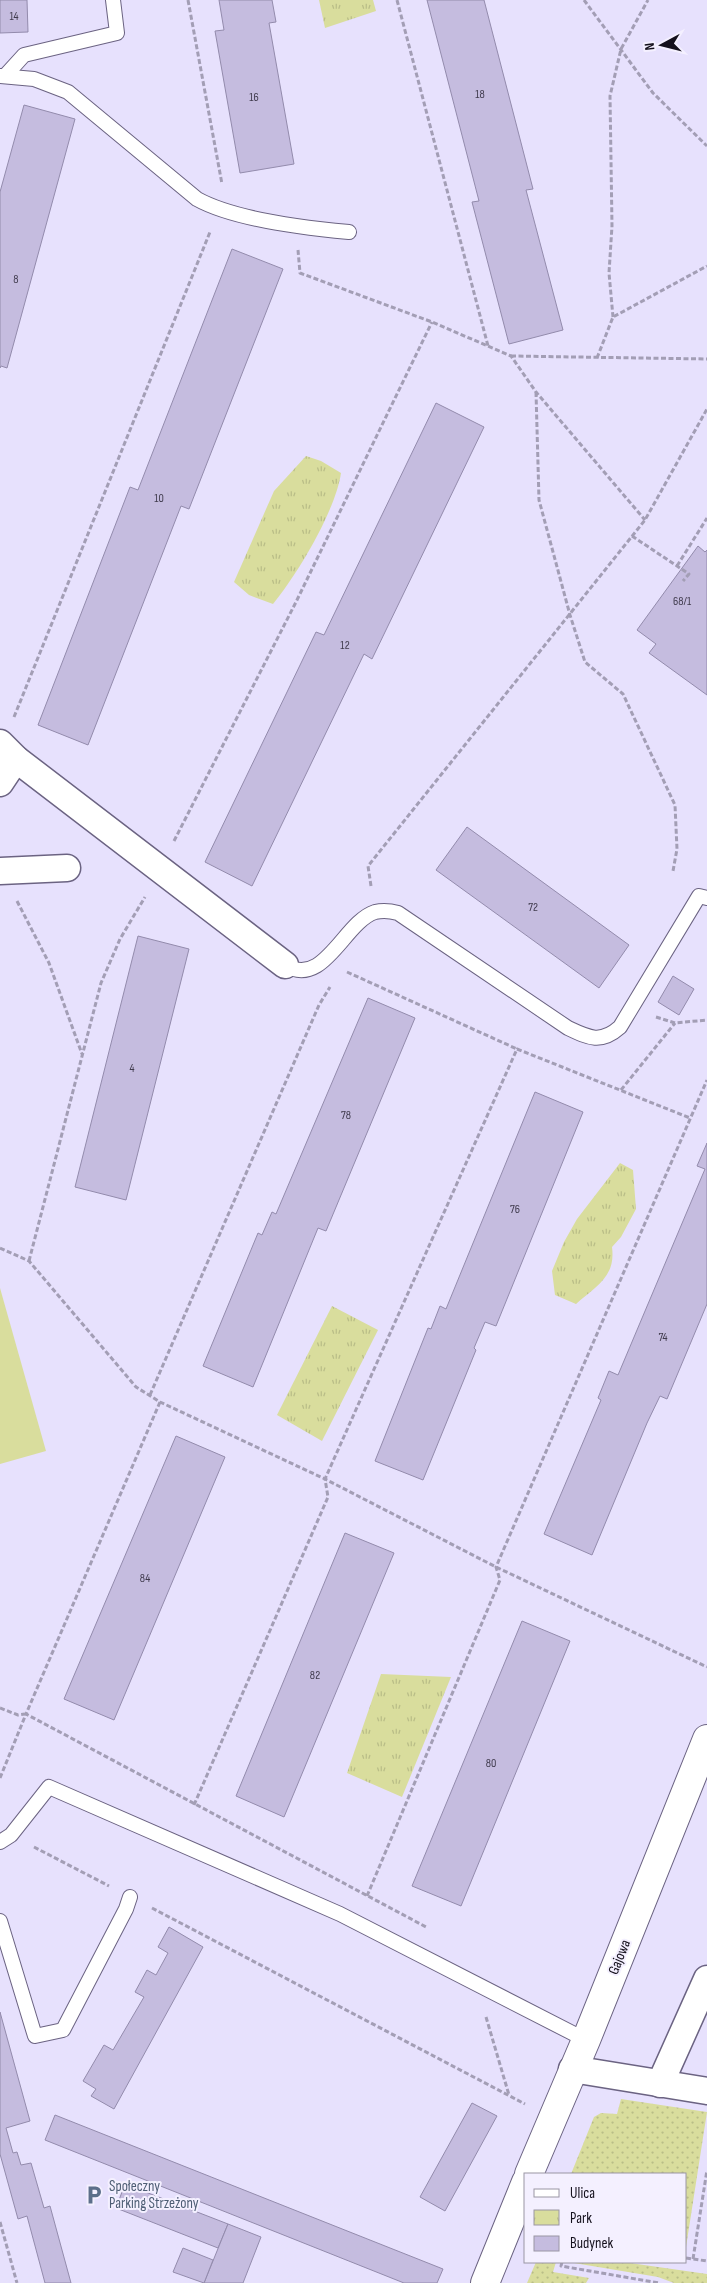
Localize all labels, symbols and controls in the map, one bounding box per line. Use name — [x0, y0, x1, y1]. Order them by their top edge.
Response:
house number: 14 — [9, 9, 19, 24]
north arrow — [637, 20, 687, 70]
text: N — [641, 42, 658, 51]
house number: 18 — [475, 87, 485, 102]
house number: 16 — [249, 90, 259, 105]
house number: 8 — [13, 272, 19, 287]
house number: 10 — [154, 491, 164, 506]
house number: 68/1 — [673, 594, 692, 609]
house number: 12 — [340, 638, 350, 653]
house number: 72 — [528, 900, 538, 915]
house number: 4 — [129, 1061, 135, 1076]
house number: 78 — [341, 1108, 351, 1123]
house number: 76 — [510, 1202, 520, 1217]
house number: 74 — [658, 1330, 668, 1345]
house number: 84 — [140, 1571, 150, 1586]
house number: 82 — [310, 1668, 320, 1683]
house number: 80 — [486, 1756, 496, 1771]
street label: Gajowa — [604, 1937, 635, 1977]
legend — [524, 2173, 687, 2263]
place label: Społeczny Parking Strzeżony — [109, 2177, 199, 2213]
parking icon: Społeczny Parking Strzeżony — [83, 2184, 105, 2206]
text: Ulica — [570, 2184, 595, 2203]
text: Park — [570, 2209, 592, 2228]
text: Budynek — [570, 2234, 613, 2253]

